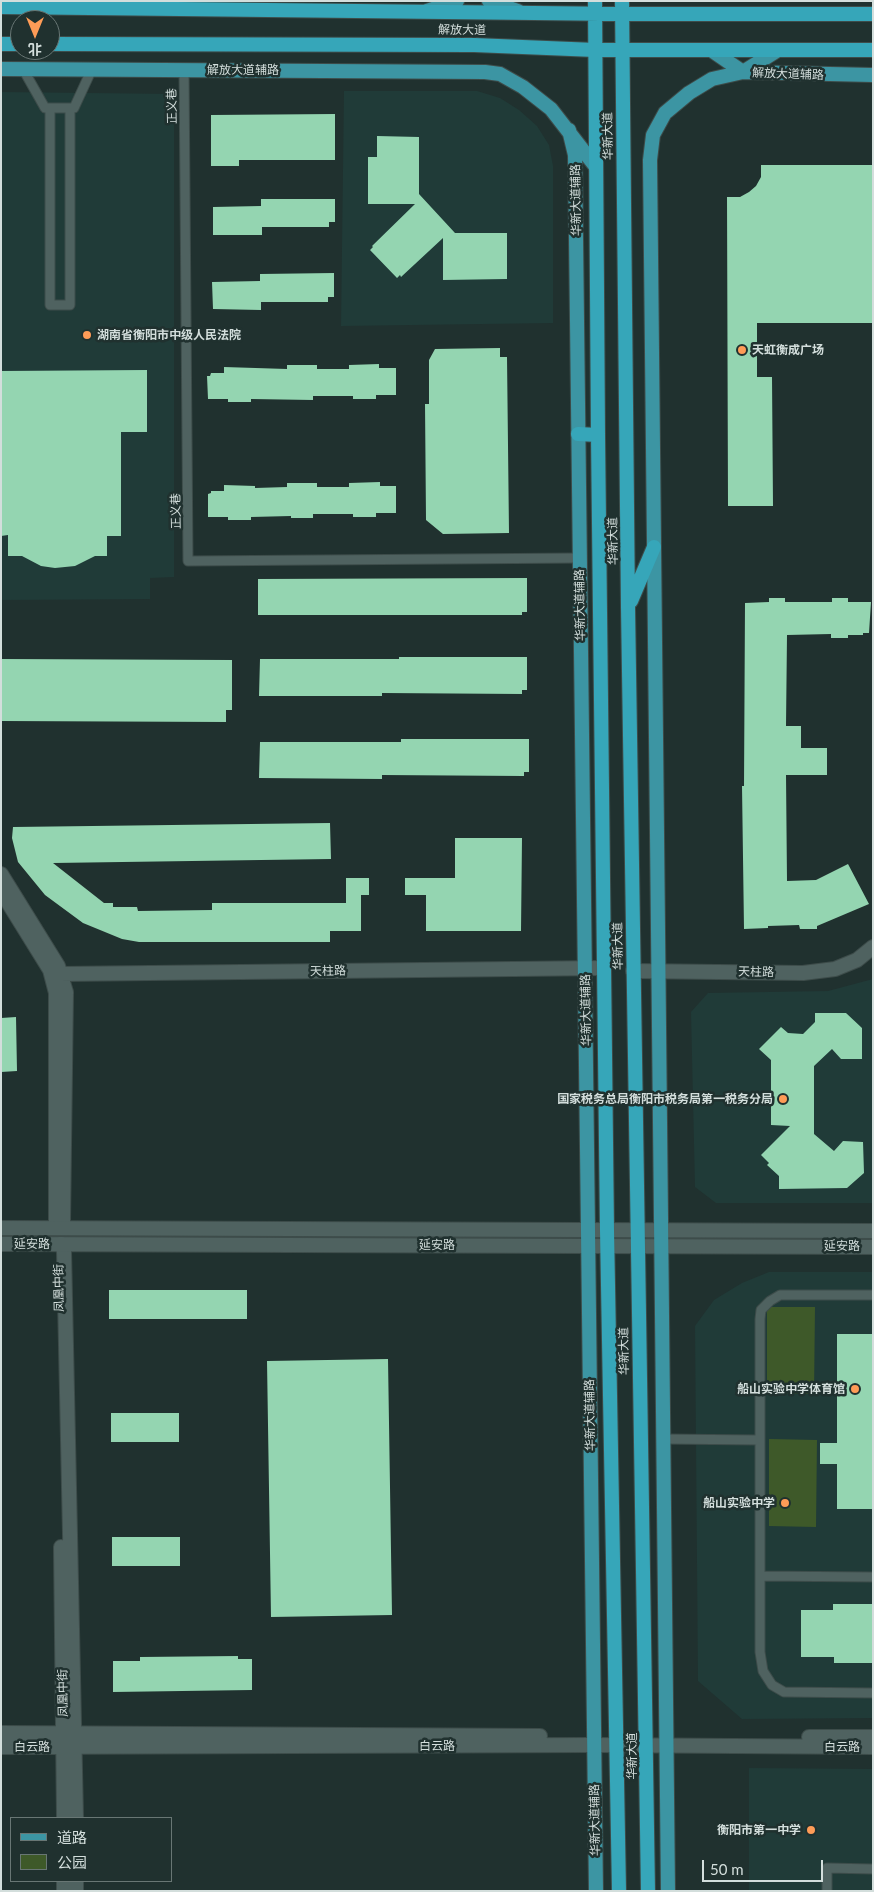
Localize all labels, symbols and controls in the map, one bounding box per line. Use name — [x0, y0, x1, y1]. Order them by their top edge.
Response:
north arrow — [10, 10, 60, 60]
street label: 解放大道 — [438, 22, 486, 38]
text: 北 — [28, 41, 42, 58]
street label: 解放大道辅路 — [207, 63, 279, 77]
street label: 解放大道辅路 — [752, 66, 824, 82]
street label: 正义巷 — [164, 88, 180, 124]
street label: 华新大道 — [600, 112, 616, 160]
street label: 华新大道辅路 — [568, 164, 584, 236]
place label: 湖南省衡阳市中级人民法院 — [97, 328, 241, 342]
marker: 湖南省衡阳市中级人民法院 — [81, 329, 93, 341]
place label: 天虹衡成广场 — [752, 343, 824, 357]
marker: 天虹衡成广场 — [736, 344, 748, 356]
street label: 正义巷 — [168, 493, 184, 529]
street label: 华新大道 — [605, 517, 621, 565]
street label: 华新大道辅路 — [572, 569, 588, 641]
street label: 华新大道 — [610, 922, 626, 970]
street label: 天柱路 — [310, 963, 346, 979]
street label: 天柱路 — [738, 964, 774, 980]
street label: 华新大道辅路 — [578, 974, 594, 1046]
place label: 国家税务总局衡阳市税务局第一税务分局 — [557, 1092, 773, 1106]
marker: 国家税务总局衡阳市税务局第一税务分局 — [777, 1093, 789, 1105]
street label: 延安路 — [14, 1237, 50, 1251]
street label: 延安路 — [419, 1238, 455, 1252]
street label: 延安路 — [824, 1239, 860, 1253]
street label: 凤凰中街 — [51, 1264, 67, 1312]
street label: 华新大道 — [616, 1327, 632, 1375]
street label: 华新大道辅路 — [582, 1379, 598, 1451]
place label: 船山实验中学体育馆 — [737, 1382, 845, 1396]
marker: 船山实验中学体育馆 — [849, 1383, 861, 1395]
place label: 船山实验中学 — [703, 1496, 775, 1510]
marker: 船山实验中学 — [779, 1497, 791, 1509]
street label: 凤凰中街 — [55, 1669, 71, 1717]
street label: 华新大道 — [625, 1732, 639, 1780]
street label: 白云路 — [419, 1739, 455, 1753]
street label: 白云路 — [14, 1740, 50, 1754]
street label: 白云路 — [824, 1740, 860, 1754]
street label: 华新大道辅路 — [587, 1784, 603, 1856]
legend — [10, 1817, 172, 1882]
place label: 衡阳市第一中学 — [717, 1823, 801, 1837]
marker: 衡阳市第一中学 — [805, 1824, 817, 1836]
text: 道路 — [57, 1828, 87, 1846]
scale bar — [704, 1850, 825, 1882]
text: 公园 — [57, 1853, 87, 1871]
text: 50 m — [710, 1860, 744, 1878]

